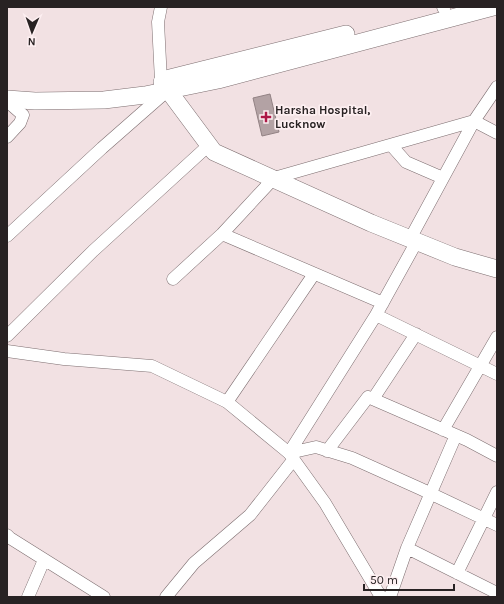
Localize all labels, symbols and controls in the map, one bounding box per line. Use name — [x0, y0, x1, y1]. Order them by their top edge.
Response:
north arrow — [12, 12, 52, 52]
text: N — [27, 35, 36, 48]
place label: Harsha Hospital, Lucknow — [275, 103, 370, 131]
marker: Harsha Hospital, Lucknow — [260, 111, 272, 123]
scale bar — [364, 566, 454, 592]
text: 50 m — [370, 573, 398, 587]

